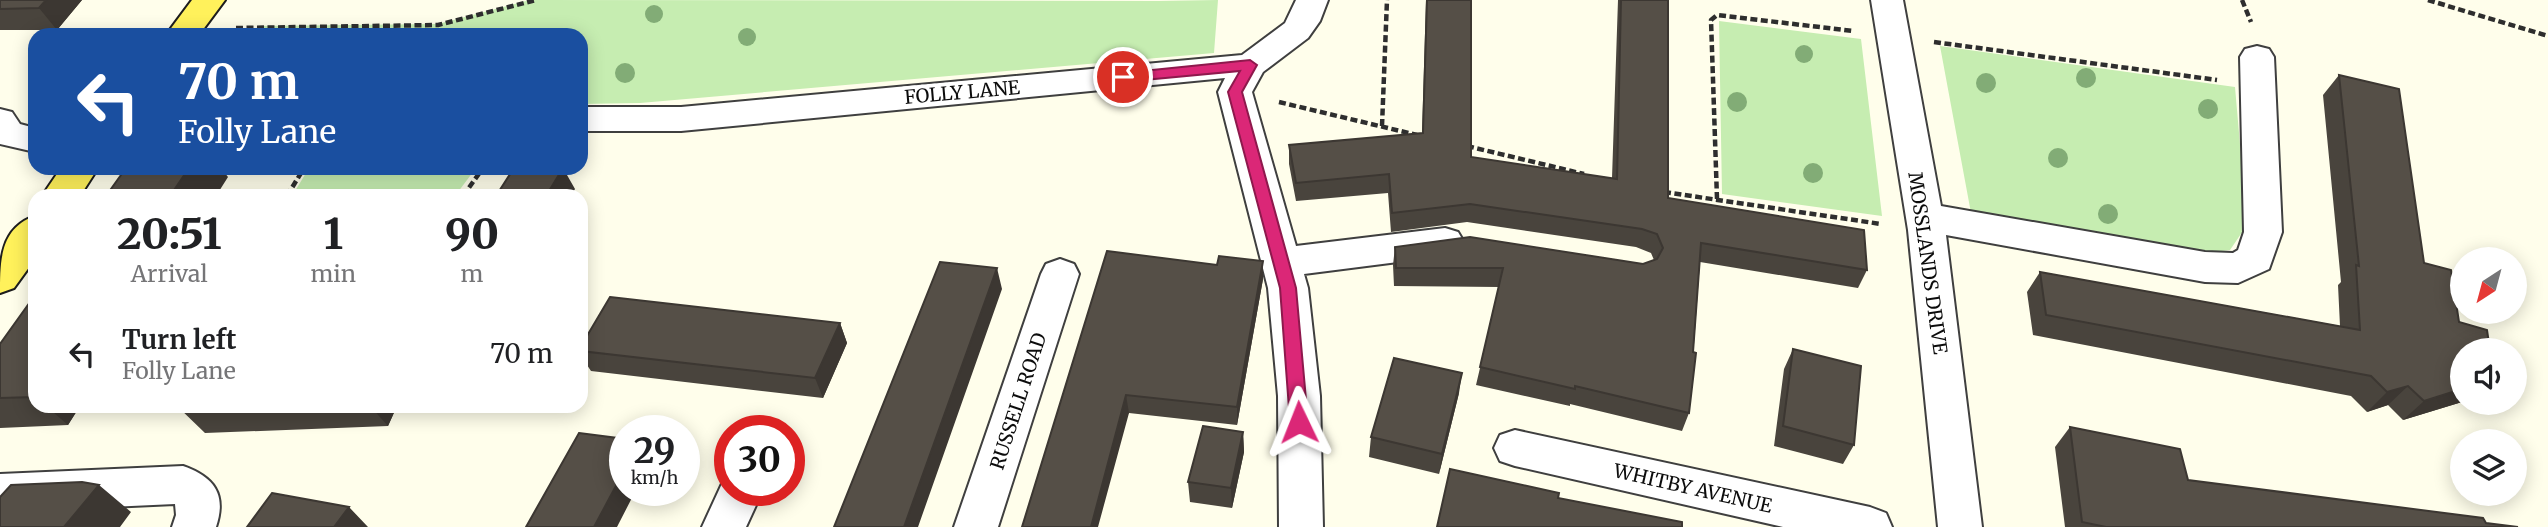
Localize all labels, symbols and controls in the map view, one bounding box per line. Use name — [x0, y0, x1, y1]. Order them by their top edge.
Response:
pin — [1093, 47, 1153, 107]
text: 70 m — [178, 51, 299, 112]
icon: left — [63, 56, 154, 147]
icon: arrive — [1104, 58, 1142, 96]
street label: FOLLY LANE — [903, 75, 1021, 109]
text: Folly Lane — [178, 112, 336, 152]
street label: MOSSLANDS DRIVE — [1903, 170, 1953, 356]
text: 20:51 — [117, 208, 222, 260]
text: 1 — [323, 208, 343, 260]
text: 90 — [445, 208, 499, 260]
north arrow — [2450, 247, 2527, 324]
map controls — [2450, 247, 2527, 506]
text: Arrival — [131, 259, 208, 288]
text: min — [310, 259, 356, 288]
text: m — [461, 259, 483, 288]
text: Turn left — [122, 323, 236, 356]
street label: RUSSELL ROAD — [985, 330, 1051, 472]
icon: left — [63, 335, 101, 373]
text: 70 m — [490, 337, 553, 370]
button: sound — [2450, 338, 2527, 415]
text: Folly Lane — [122, 356, 236, 385]
position arrow — [1262, 385, 1336, 459]
speed limit sign: 30 — [714, 415, 805, 506]
text: 29 — [634, 429, 675, 473]
button: layers — [2450, 429, 2527, 506]
street label: WHITBY AVENUE — [1611, 458, 1775, 518]
text: km/h — [631, 466, 678, 489]

